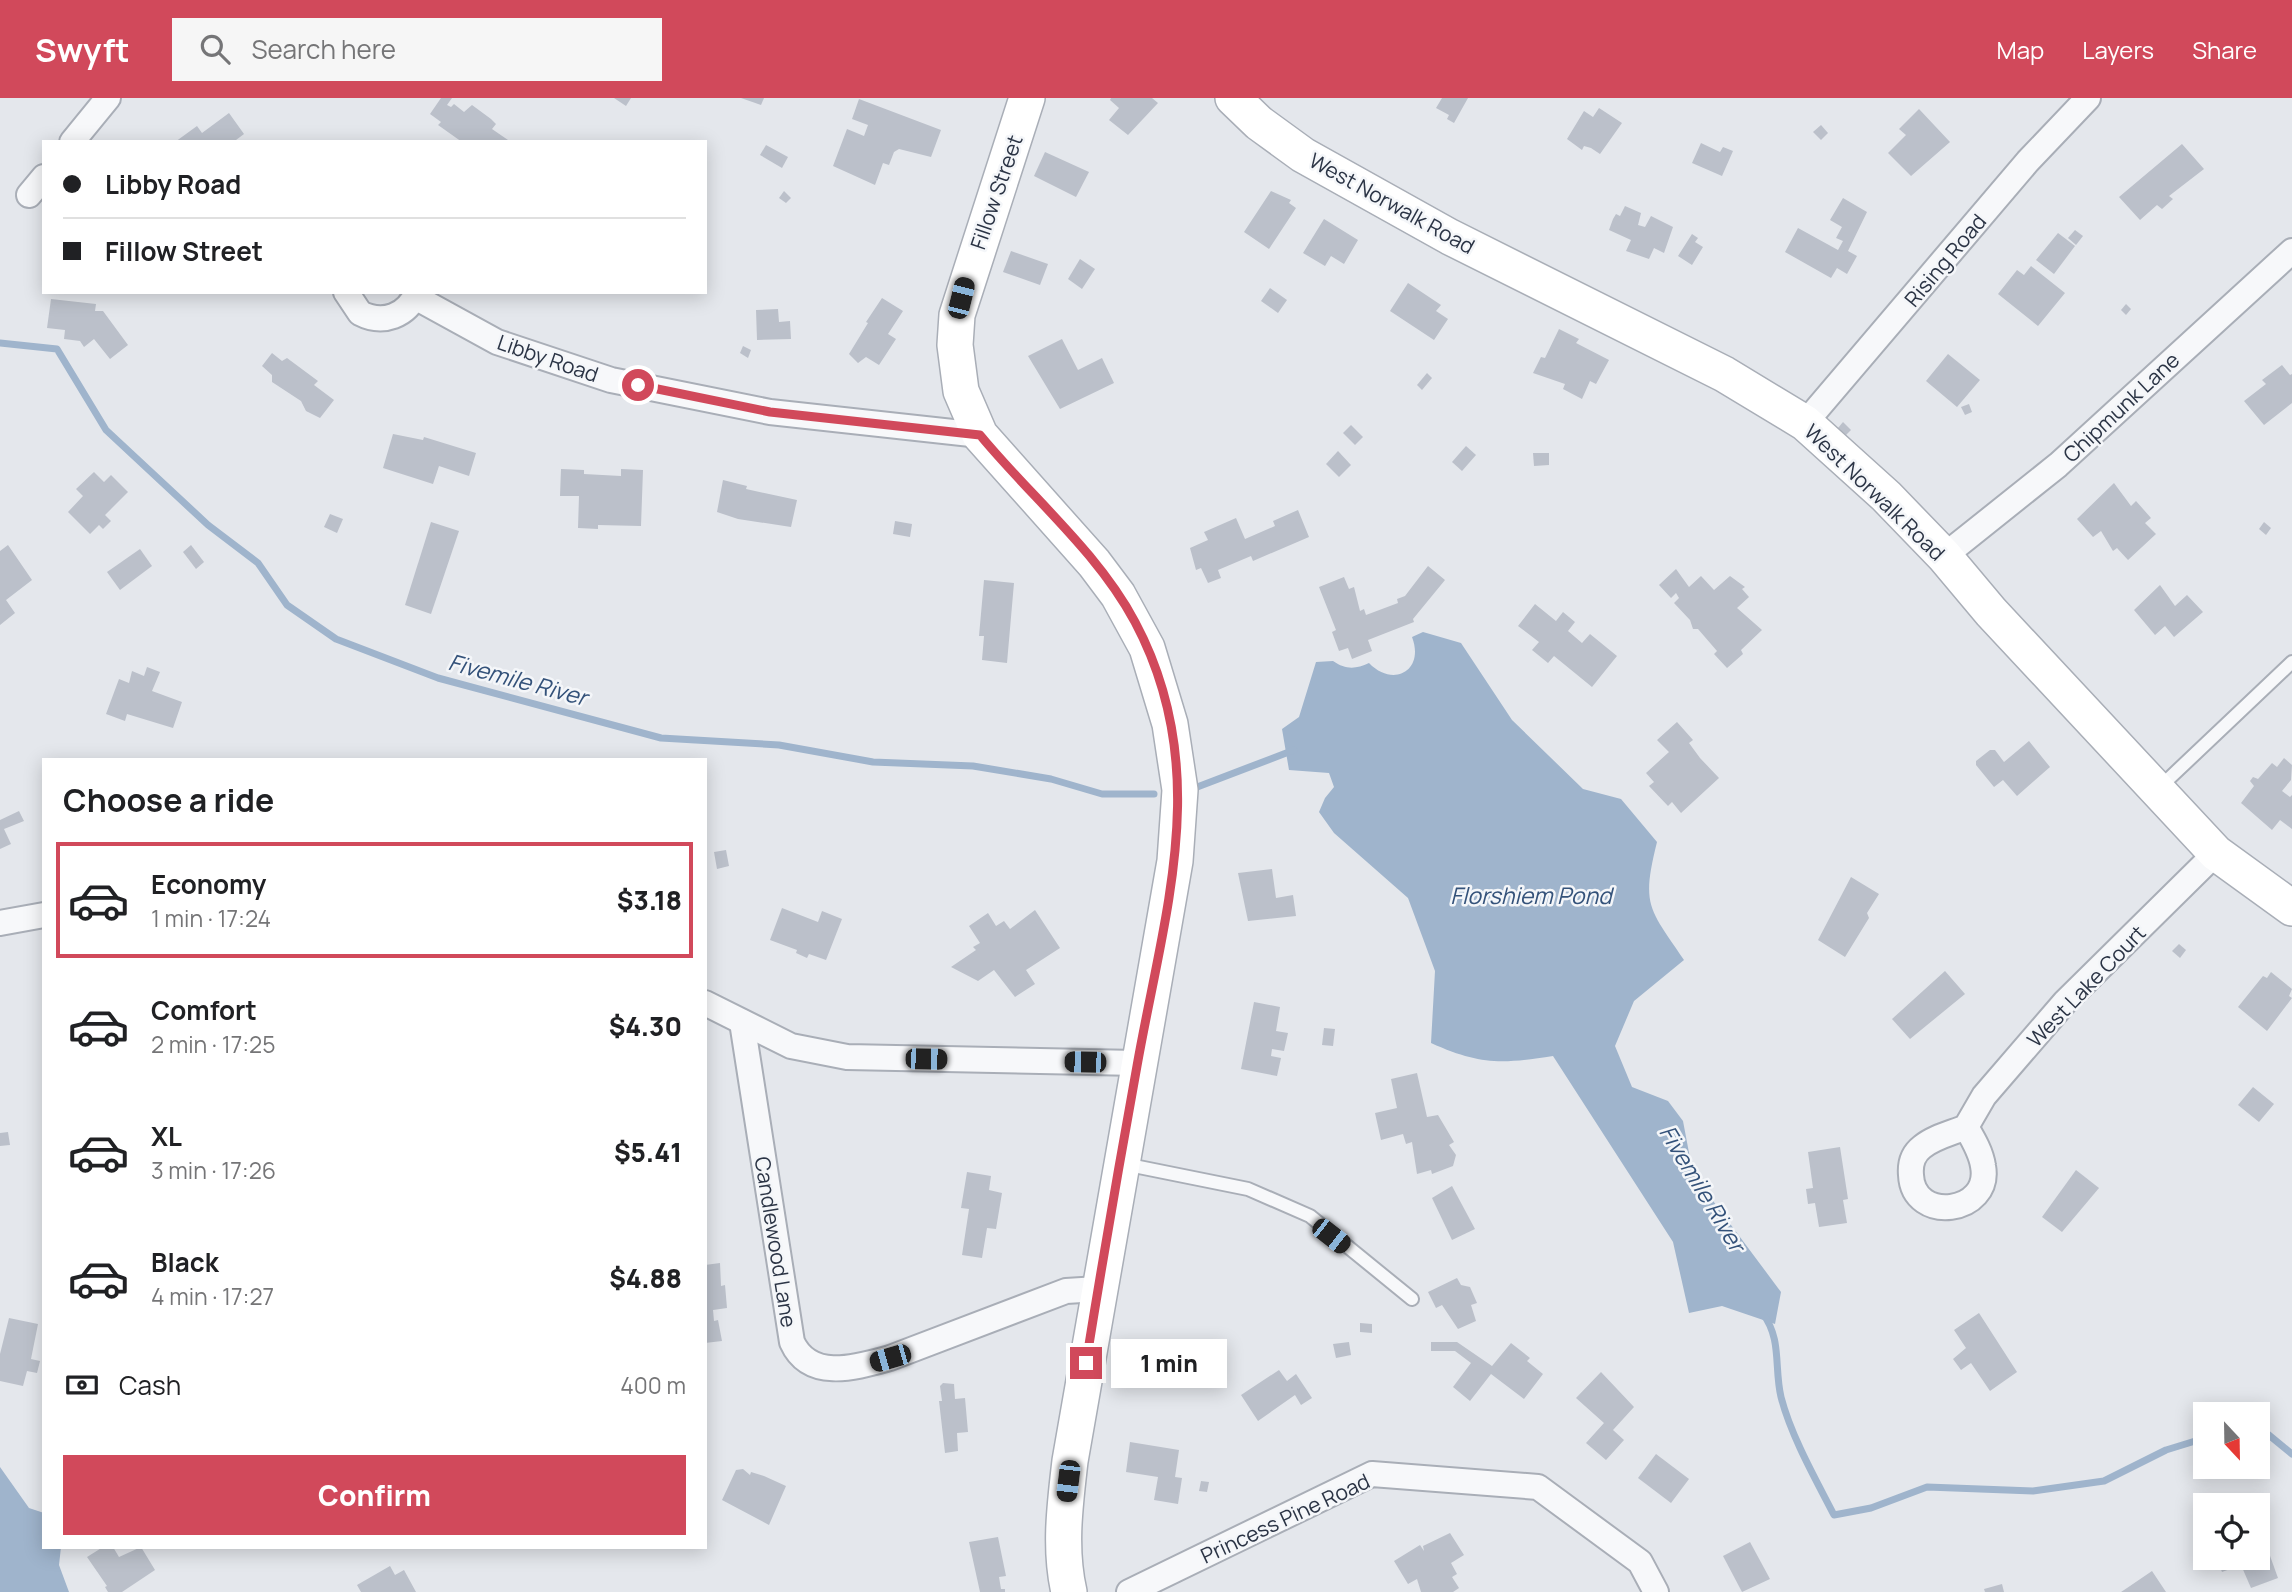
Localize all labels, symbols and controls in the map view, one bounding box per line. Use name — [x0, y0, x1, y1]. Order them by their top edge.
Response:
search box — [172, 18, 662, 81]
text: Swyft — [35, 27, 130, 72]
icon: search — [196, 30, 234, 68]
text: Search here — [252, 31, 396, 67]
text: Map — [1997, 33, 2044, 66]
text: Layers — [2082, 33, 2154, 66]
text: Share — [2192, 33, 2257, 66]
street label: Fillow Street — [963, 131, 1029, 253]
street label: West Norwalk Road — [1304, 146, 1480, 260]
text: Libby Road — [105, 166, 241, 202]
street label: Rising Road — [1898, 208, 1992, 312]
text: Fillow Street — [105, 233, 263, 269]
car — [946, 275, 977, 321]
street label: Libby Road — [494, 328, 602, 388]
street label: Chipmunk Lane — [2057, 346, 2185, 468]
route start — [622, 369, 654, 401]
street label: West Norwalk Road — [1799, 418, 1951, 566]
water label: Fivemile River — [445, 645, 594, 714]
text: Choose a ride — [63, 778, 274, 822]
text: Economy — [151, 866, 266, 902]
icon: car — [67, 869, 130, 932]
water label: Florshiem Pond — [1450, 879, 1615, 911]
text: $3.18 — [617, 882, 682, 918]
text: 1 min · 17:24 — [151, 902, 271, 934]
street label: West Lake Court — [2021, 919, 2151, 1053]
text: Comfort — [151, 992, 257, 1028]
icon: car — [67, 995, 130, 1058]
text: $4.30 — [609, 1008, 682, 1044]
text: 2 min · 17:25 — [151, 1028, 275, 1060]
car — [905, 1048, 948, 1070]
car — [1064, 1051, 1107, 1073]
text: XL — [151, 1118, 182, 1154]
water label: Fivemile River — [1653, 1119, 1755, 1260]
icon: car — [67, 1121, 130, 1184]
text: $5.41 — [614, 1134, 682, 1170]
text: 3 min · 17:26 — [151, 1154, 276, 1186]
street label: Candlewood Lane — [749, 1155, 803, 1329]
car — [1308, 1215, 1355, 1257]
text: Black — [151, 1244, 219, 1280]
icon: car — [67, 1247, 130, 1310]
text: $4.88 — [609, 1260, 682, 1296]
text: 4 min · 17:27 — [151, 1280, 274, 1312]
callout: 1 min — [1110, 1338, 1226, 1388]
car — [867, 1342, 914, 1374]
route end — [1070, 1347, 1102, 1379]
text: 1 min — [1140, 1347, 1198, 1379]
icon: cash — [63, 1366, 101, 1404]
text: Cash — [119, 1367, 181, 1403]
text: 400 m — [620, 1369, 686, 1401]
north arrow — [2193, 1402, 2270, 1479]
map controls — [2193, 1402, 2270, 1570]
button: Confirm — [63, 1455, 686, 1535]
car — [1056, 1459, 1081, 1503]
street label: Princess Pine Road — [1196, 1467, 1374, 1569]
button: locate — [2193, 1493, 2270, 1570]

